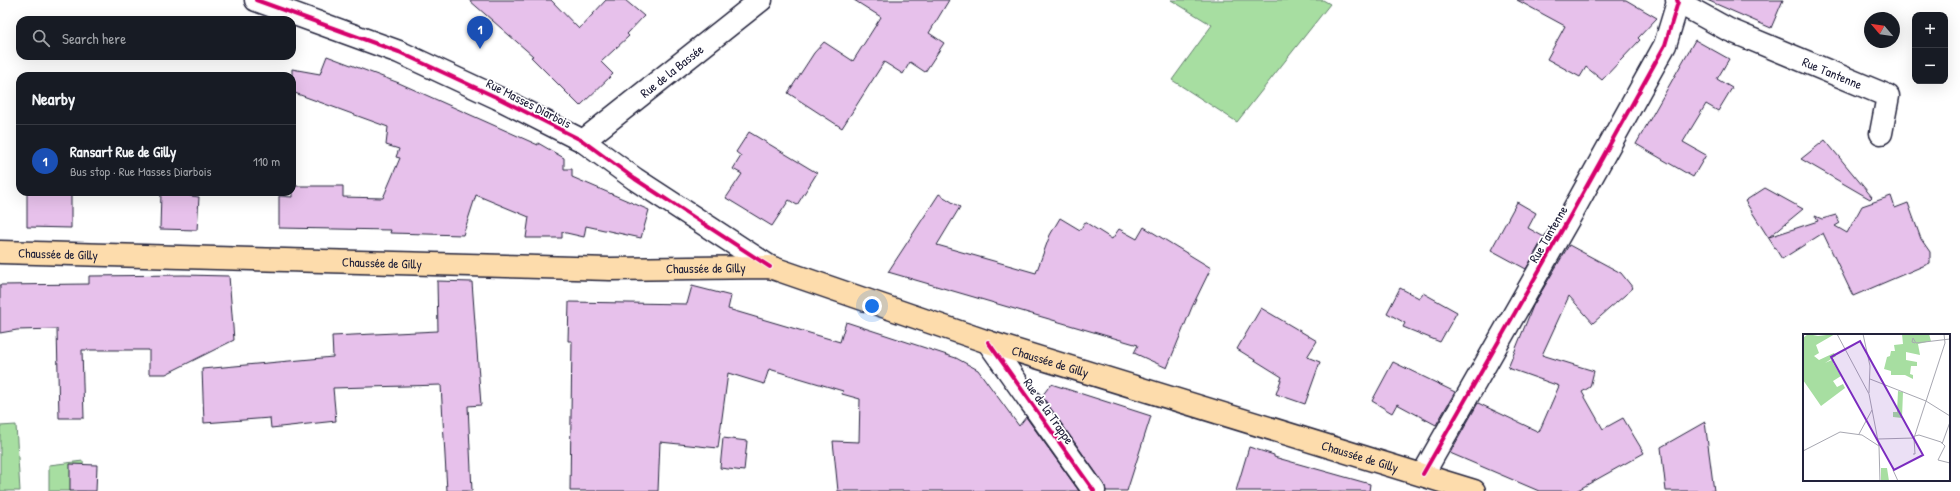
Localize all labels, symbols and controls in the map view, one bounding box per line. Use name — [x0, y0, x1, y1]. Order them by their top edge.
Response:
north arrow — [1864, 12, 1900, 48]
map controls — [1912, 12, 1948, 84]
button: + — [1912, 12, 1948, 48]
search box — [16, 16, 296, 60]
pin: 1 — [467, 16, 493, 49]
icon: search — [30, 27, 52, 49]
text: Search here — [62, 28, 126, 49]
street label: Rue de la Bassée — [636, 40, 707, 102]
button: − — [1912, 48, 1948, 84]
street label: Rue Tantenne — [1800, 52, 1865, 93]
street label: Rue Masses Diarbois — [483, 74, 575, 132]
text: Nearby — [32, 87, 75, 110]
text: Ransart Rue de Gilly — [70, 141, 176, 162]
text: 1 — [43, 152, 47, 170]
text: 110 m — [253, 152, 280, 170]
text: Bus stop · Rue Masses Diarbois — [70, 162, 212, 180]
street label: Rue Tantenne — [1524, 202, 1572, 266]
street label: Chaussée de Gilly — [18, 244, 99, 264]
street label: Chaussée de Gilly — [342, 253, 423, 273]
street label: Chaussée de Gilly — [666, 258, 746, 277]
your location — [862, 296, 882, 316]
inset map — [1803, 334, 1950, 481]
street label: Chaussée de Gilly — [1010, 341, 1092, 382]
street label: Rue de la Trappe — [1020, 374, 1078, 448]
street label: Chaussée de Gilly — [1319, 436, 1401, 477]

